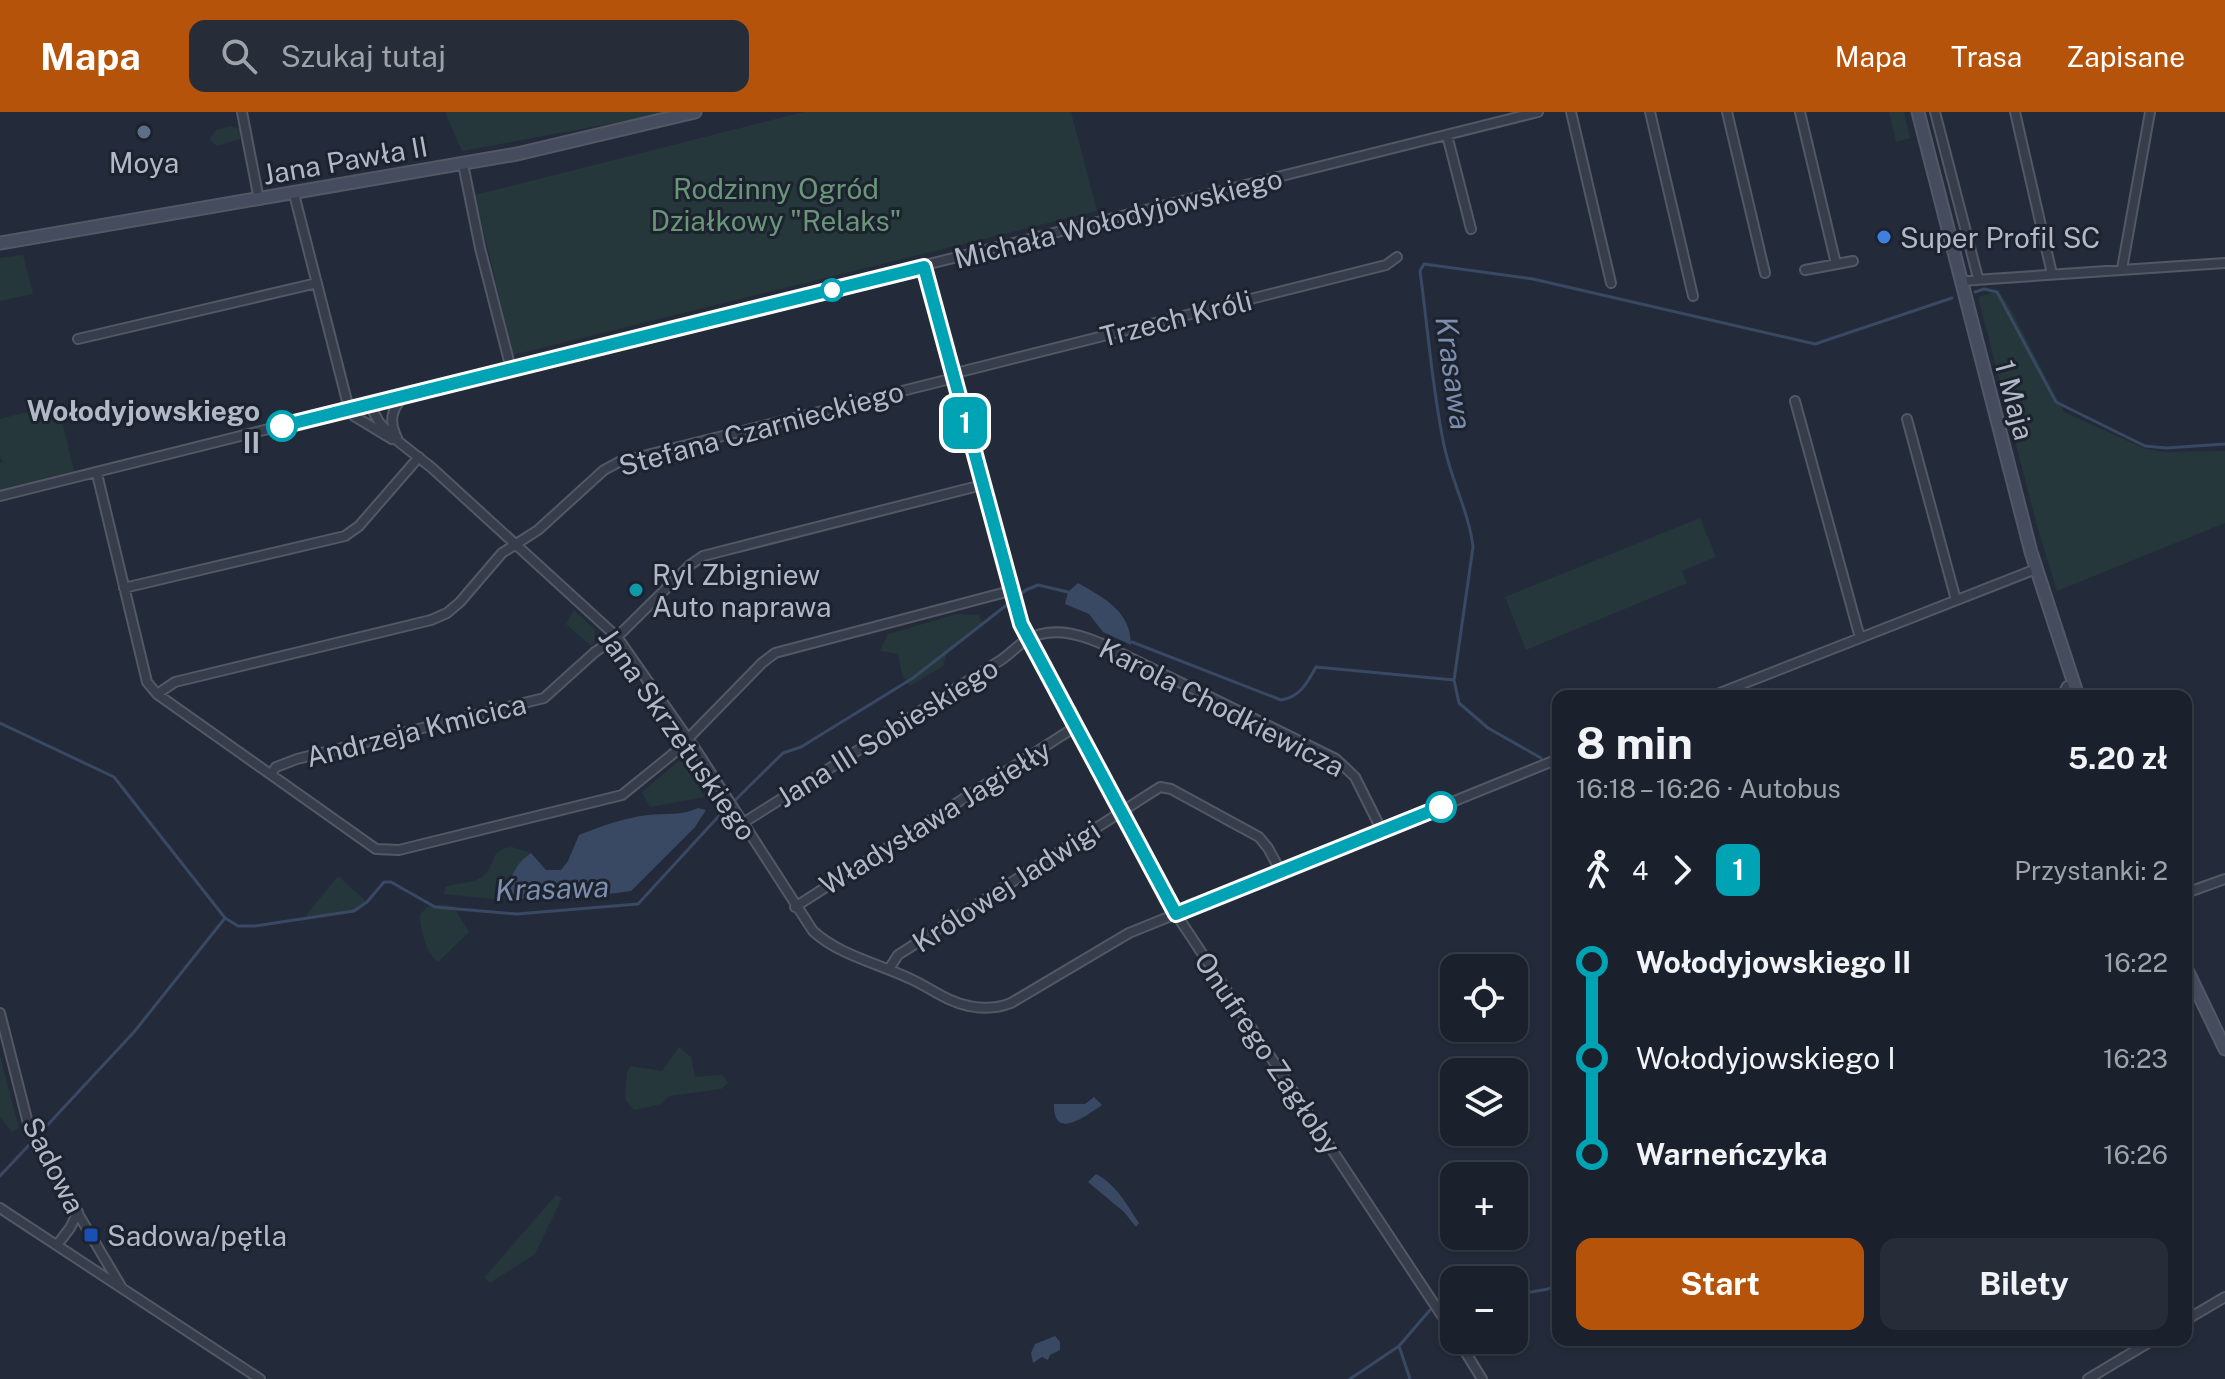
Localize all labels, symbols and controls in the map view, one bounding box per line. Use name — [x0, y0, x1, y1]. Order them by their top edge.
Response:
search box — [189, 20, 749, 92]
text: Mapa — [40, 34, 141, 79]
icon: search — [217, 34, 261, 78]
text: Szukaj tutaj — [281, 38, 446, 74]
text: Mapa — [1835, 40, 1907, 73]
text: Trasa — [1951, 40, 2022, 73]
text: Zapisane — [2066, 40, 2185, 73]
marker: Moya — [135, 123, 153, 141]
street label: Jana Pawła II — [260, 129, 430, 191]
place label: Moya — [109, 146, 179, 179]
street label: Michała Wołodyjowskiego — [950, 161, 1286, 275]
park label: Rodzinny Ogród Działkowy "Relaks" — [651, 172, 901, 237]
place label: Super Profil SC — [1900, 221, 2100, 254]
marker: Super Profil SC — [1875, 228, 1893, 246]
unlabelled marker — [821, 279, 843, 301]
street label: Trzech Króli — [1097, 283, 1255, 353]
water label: Krasawa — [1428, 314, 1480, 432]
street label: 1 Maja — [1989, 356, 2041, 444]
street label: Stefana Czarnieckiego — [615, 374, 907, 482]
place label: Wołodyjowskiego II — [27, 394, 260, 459]
line badge: 1 — [939, 397, 991, 449]
text: 1 — [959, 406, 971, 439]
marker: Wołodyjowskiego II — [267, 411, 297, 441]
place label: Ryl Zbigniew Auto naprawa — [652, 558, 832, 623]
marker: Ryl Zbigniew Auto naprawa — [627, 581, 645, 599]
street label: Jana Skrzetuskiego — [592, 622, 764, 846]
street label: Karola Chodkiewicza — [1094, 631, 1350, 783]
street label: Jana III Sobieskiego — [770, 651, 1004, 813]
street label: Andrzeja Kmicica — [303, 687, 529, 773]
text: 8 min — [1576, 717, 1693, 769]
street label: Władysława Jagiełły — [814, 733, 1056, 901]
text: 5.20 zł — [2068, 740, 2168, 776]
text: 16:18 – 16:26 · Autobus — [1576, 773, 1841, 804]
unlabelled marker — [1426, 792, 1456, 822]
street label: Królowej Jadwigi — [906, 813, 1106, 959]
icon: walk — [1576, 848, 1620, 892]
icon: forward — [1660, 848, 1704, 892]
text: 1 — [1732, 853, 1744, 886]
text: 4 — [1632, 855, 1648, 886]
text: Przystanki: 2 — [2014, 855, 2168, 886]
water label: Krasawa — [494, 868, 610, 908]
text: Wołodyjowskiego II — [1636, 944, 1911, 980]
street label: Onufrego Zagłoby — [1188, 945, 1348, 1161]
text: 16:22 — [2104, 947, 2168, 978]
map controls — [1440, 954, 1528, 1354]
button: locate — [1440, 954, 1528, 1042]
text: Wołodyjowskiego I — [1636, 1040, 1896, 1076]
text: 16:23 — [2103, 1043, 2168, 1074]
button: layers — [1440, 1058, 1528, 1146]
street label: Sadowa — [16, 1111, 92, 1219]
text: Warneńczyka — [1636, 1136, 1828, 1172]
text: 16:26 — [2103, 1139, 2168, 1170]
button: + — [1440, 1162, 1528, 1250]
place label: Sadowa/pętla — [107, 1219, 287, 1252]
marker: Sadowa/pętla — [82, 1226, 100, 1244]
button: Start — [1576, 1238, 1864, 1330]
button: Bilety — [1880, 1238, 2168, 1330]
button: − — [1440, 1266, 1528, 1354]

